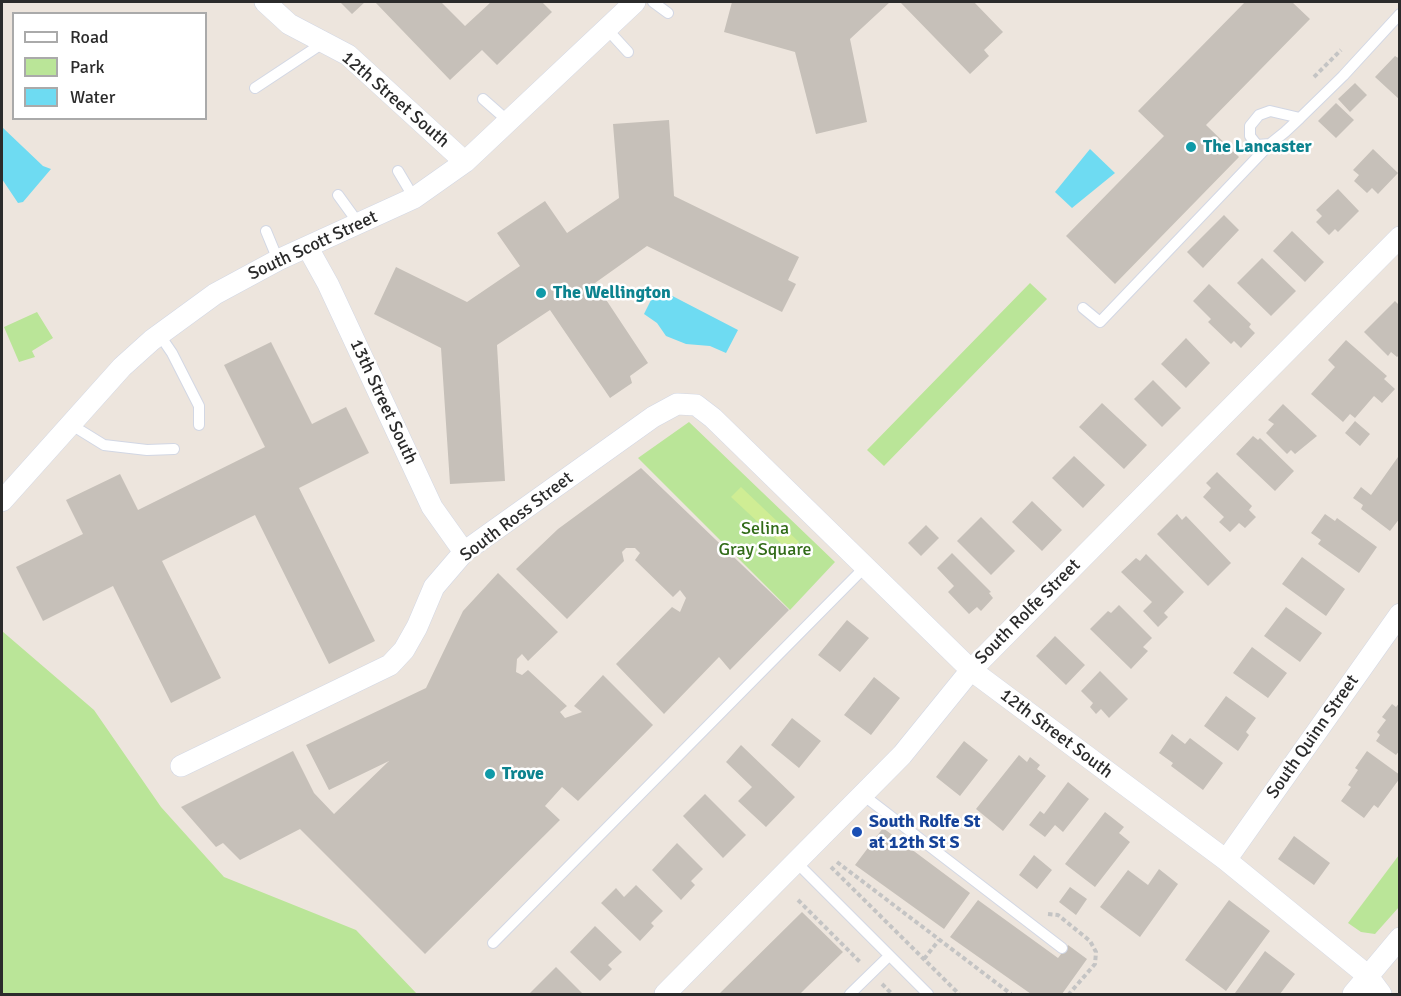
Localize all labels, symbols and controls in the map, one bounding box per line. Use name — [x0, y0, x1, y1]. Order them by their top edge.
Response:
legend — [12, 12, 207, 120]
text: Road — [70, 26, 109, 48]
street label: 12th Street South — [337, 47, 453, 153]
text: Park — [70, 56, 105, 78]
text: Water — [70, 86, 115, 108]
place label: The Lancaster — [1203, 136, 1312, 158]
marker: The Lancaster — [1184, 140, 1198, 154]
street label: South Scott Street — [245, 207, 381, 285]
place label: The Wellington — [553, 282, 671, 304]
marker: The Wellington — [534, 286, 548, 300]
street label: 13th Street South — [345, 336, 421, 468]
street label: South Ross Street — [456, 468, 578, 566]
park label: Selina Gray Square — [718, 518, 812, 560]
street label: South Rolfe Street — [971, 555, 1085, 669]
street label: South Quinn Street — [1262, 671, 1364, 803]
street label: 12th Street South — [995, 685, 1117, 783]
place label: Trove — [502, 763, 544, 785]
marker: Trove — [483, 767, 497, 781]
place label: South Rolfe St at 12th St S — [869, 811, 980, 854]
marker: South Rolfe St at 12th St S — [850, 825, 864, 839]

